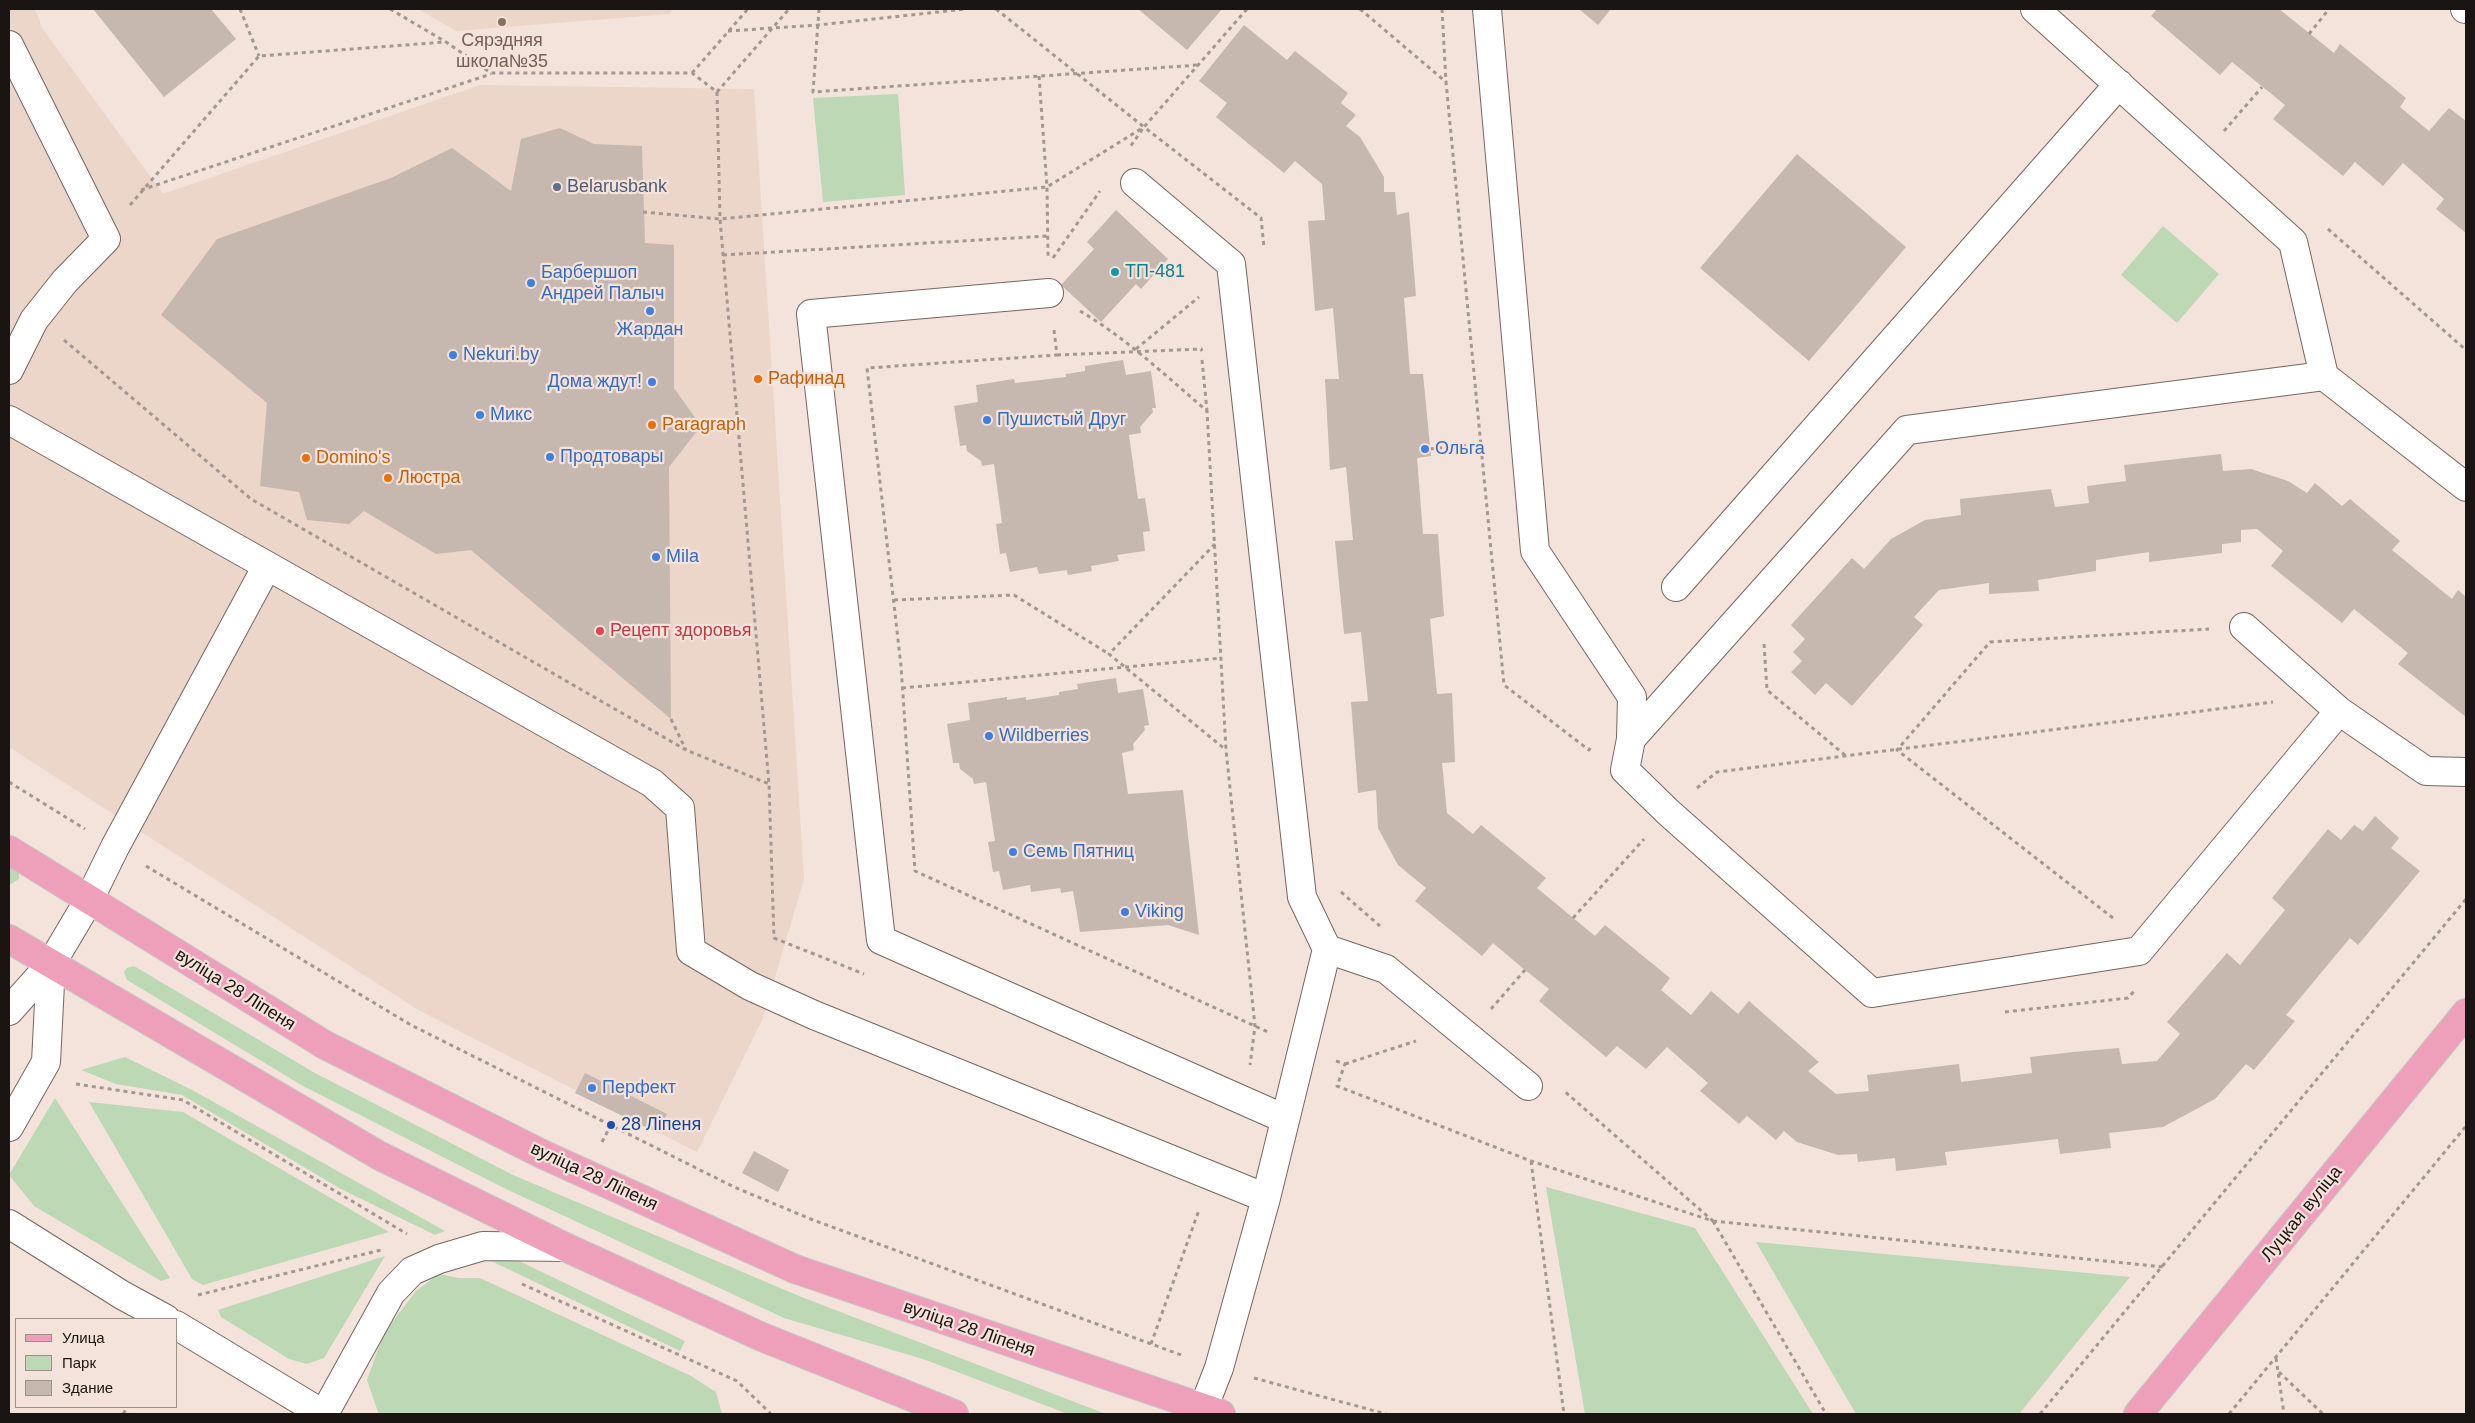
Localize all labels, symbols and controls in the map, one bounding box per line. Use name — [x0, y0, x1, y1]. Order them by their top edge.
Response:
marker: Сярэдняя школа№35 — [496, 16, 508, 28]
place label: Сярэдняя школа№35 — [456, 30, 548, 72]
place label: Belarusbank — [567, 176, 667, 198]
marker: Belarusbank — [551, 181, 563, 193]
place label: ТП-481 — [1125, 261, 1185, 283]
place label: Барбершоп Андрей Палыч — [541, 262, 664, 304]
marker: ТП-481 — [1109, 266, 1121, 278]
marker: Барбершоп Андрей Палыч — [525, 277, 537, 289]
marker: Жардан — [644, 305, 656, 317]
place label: Жардан — [617, 319, 683, 341]
place label: Nekuri.by — [463, 344, 539, 366]
marker: Nekuri.by — [447, 349, 459, 361]
place label: Рафинад — [768, 368, 845, 390]
place label: Дома ждут! — [547, 371, 642, 393]
marker: Рафинад — [752, 373, 764, 385]
marker: Дома ждут! — [646, 376, 658, 388]
place label: Микс — [490, 404, 532, 426]
marker: Микс — [474, 409, 486, 421]
place label: Пушистый Друг — [997, 409, 1126, 431]
place label: Paragraph — [662, 414, 746, 436]
marker: Пушистый Друг — [981, 414, 993, 426]
marker: Paragraph — [646, 419, 658, 431]
place label: Ольга — [1435, 438, 1485, 460]
marker: Ольга — [1419, 443, 1431, 455]
place label: Продтовары — [560, 446, 663, 468]
place label: Domino's — [316, 447, 390, 469]
marker: Продтовары — [544, 451, 556, 463]
marker: Domino's — [300, 452, 312, 464]
place label: Люстра — [398, 467, 461, 489]
marker: Люстра — [382, 472, 394, 484]
place label: Mila — [666, 546, 699, 568]
marker: Mila — [650, 551, 662, 563]
place label: Рецепт здоровья — [610, 620, 751, 642]
marker: Рецепт здоровья — [594, 625, 606, 637]
place label: Wildberries — [999, 725, 1089, 747]
marker: Wildberries — [983, 730, 995, 742]
place label: Семь Пятниц — [1023, 841, 1134, 863]
marker: Семь Пятниц — [1007, 846, 1019, 858]
place label: Viking — [1135, 901, 1184, 923]
marker: Viking — [1119, 906, 1131, 918]
street label: вуліца 28 Ліпеня — [171, 944, 299, 1036]
place label: Перфект — [602, 1077, 676, 1099]
marker: Перфект — [586, 1082, 598, 1094]
place label: 28 Ліпеня — [621, 1114, 701, 1136]
marker: 28 Ліпеня — [605, 1119, 617, 1131]
street label: вуліца 28 Ліпеня — [527, 1138, 661, 1216]
street label: Луцкая вуліца — [2257, 1162, 2347, 1266]
street label: вуліца 28 Ліпеня — [900, 1296, 1038, 1362]
legend — [15, 1318, 178, 1408]
text: Улица — [62, 1329, 105, 1346]
text: Парк — [62, 1354, 96, 1371]
text: Здание — [62, 1379, 113, 1396]

